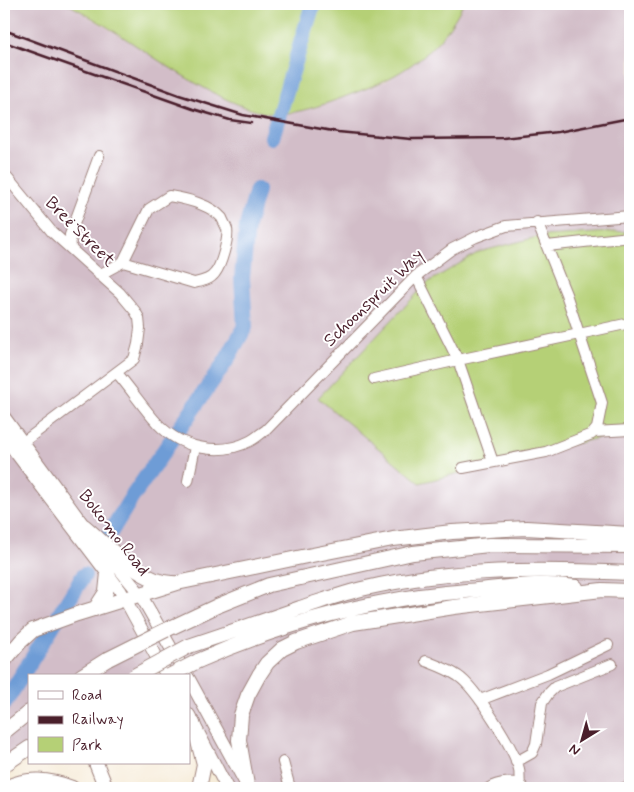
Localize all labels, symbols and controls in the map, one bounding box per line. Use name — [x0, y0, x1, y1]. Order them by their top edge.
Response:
street label: Breë Street — [40, 192, 121, 273]
street label: Schoonspruit Way — [318, 244, 430, 352]
street label: Bokomo Road — [73, 485, 155, 581]
legend — [28, 674, 190, 764]
text: Road — [72, 686, 102, 706]
text: Railway — [72, 710, 124, 730]
north arrow — [556, 714, 606, 764]
text: Park — [72, 736, 102, 756]
text: N — [566, 740, 584, 760]

